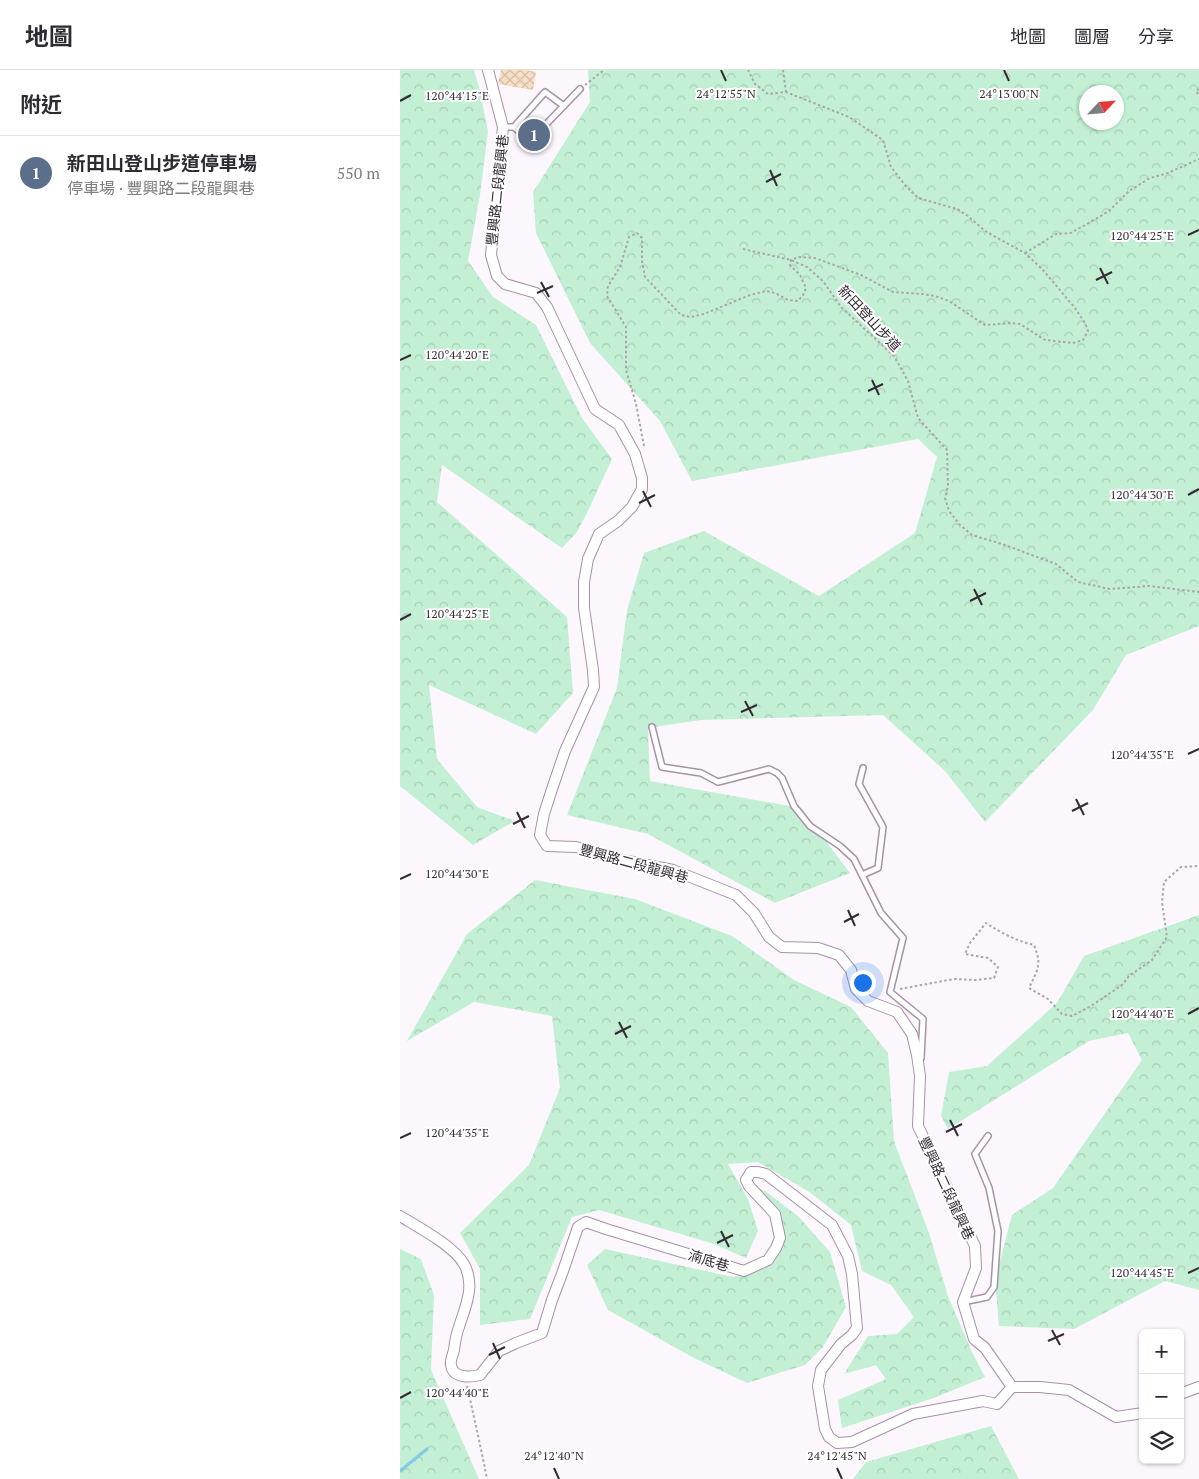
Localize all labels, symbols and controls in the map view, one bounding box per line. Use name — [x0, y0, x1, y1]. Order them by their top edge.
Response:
text: 地圖 — [25, 20, 73, 52]
text: 地圖 — [1010, 24, 1046, 48]
text: 圖層 — [1074, 24, 1110, 48]
text: 分享 — [1138, 24, 1174, 48]
north arrow — [1079, 85, 1124, 130]
text: 24°12'55"N — [696, 86, 756, 101]
text: 24°13'00"N — [979, 86, 1039, 101]
text: 120°44'15"E — [425, 88, 489, 103]
text: 附近 — [20, 90, 62, 118]
pin: 1 — [518, 116, 550, 154]
street label: 豐興路二段龍興巷 — [482, 133, 512, 247]
text: 新田山登山步道停車場 — [67, 150, 257, 175]
text: 1 — [31, 162, 41, 184]
text: 550 m — [337, 162, 380, 184]
text: 停車場 · 豐興路二段龍興巷 — [67, 177, 255, 199]
text: 120°44'25"E — [1110, 228, 1174, 243]
street label: 新田登山步道 — [834, 281, 906, 355]
text: 120°44'20"E — [425, 347, 489, 362]
text: 120°44'30"E — [1110, 487, 1174, 502]
text: 120°44'25"E — [425, 606, 489, 621]
text: 120°44'35"E — [1110, 747, 1174, 762]
street label: 豐興路二段龍興巷 — [577, 839, 691, 887]
text: 120°44'30"E — [425, 866, 489, 881]
your location — [850, 970, 876, 996]
text: 120°44'40"E — [1110, 1006, 1174, 1021]
text: 120°44'35"E — [425, 1125, 489, 1140]
street label: 豐興路二段龍興巷 — [915, 1133, 979, 1243]
street label: 湳底巷 — [686, 1245, 732, 1275]
text: 120°44'45"E — [1110, 1265, 1174, 1280]
map controls — [1139, 1329, 1184, 1464]
button: + — [1139, 1329, 1184, 1374]
button: − — [1139, 1374, 1184, 1419]
text: 120°44'40"E — [425, 1385, 489, 1400]
button: layers — [1139, 1419, 1184, 1464]
text: 24°12'40"N — [524, 1448, 584, 1463]
text: 24°12'45"N — [807, 1448, 867, 1463]

